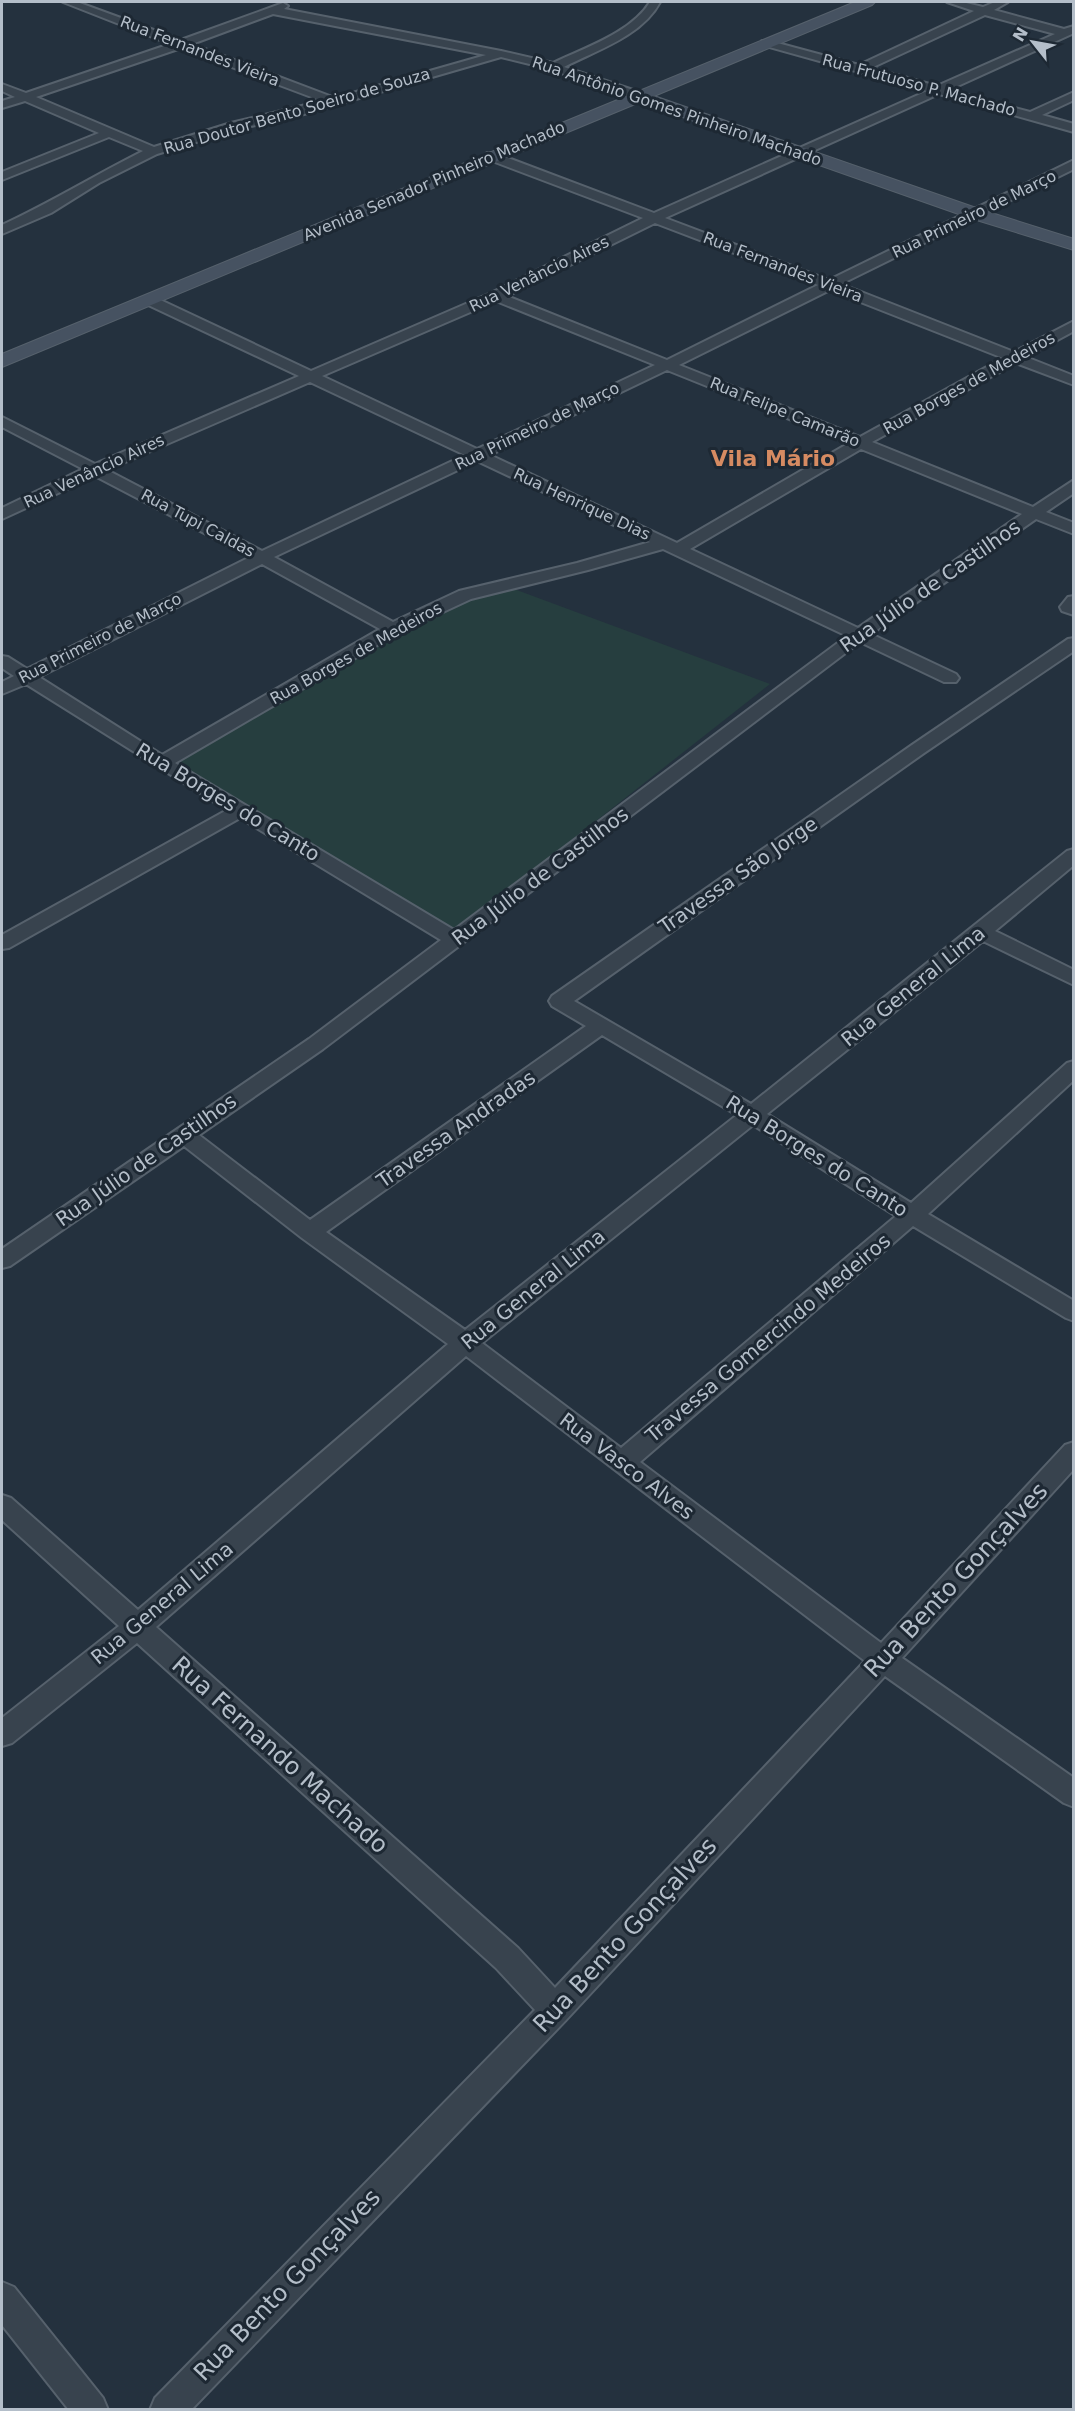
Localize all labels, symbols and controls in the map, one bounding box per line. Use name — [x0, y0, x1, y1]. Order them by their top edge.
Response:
street label: Rua Fernandes Vieira — [118, 12, 282, 90]
north arrow — [1003, 12, 1063, 72]
text: N — [1009, 24, 1032, 45]
street label: Rua Frutuoso P. Machado — [820, 50, 1018, 120]
street label: Rua Antônio Gomes Pinheiro Machado — [530, 52, 824, 170]
street label: Rua Doutor Bento Soeiro de Souza — [162, 64, 432, 158]
street label: Avenida Senador Pinheiro Machado — [300, 117, 568, 245]
street label: Rua Primeiro de Março — [889, 166, 1059, 262]
street label: Rua Fernandes Vieira — [701, 228, 865, 306]
street label: Rua Venâncio Aires — [466, 232, 612, 316]
street label: Rua Borges de Medeiros — [880, 328, 1058, 438]
street label: Rua Felipe Camarão — [707, 373, 863, 451]
street label: Rua Primeiro de Março — [452, 378, 622, 474]
street label: Rua Venâncio Aires — [21, 430, 167, 512]
district label: Vila Mário — [711, 446, 835, 471]
street label: Rua Henrique Dias — [511, 464, 653, 544]
street label: Rua Tupi Caldas — [138, 485, 258, 561]
street label: Rua Júlio de Castilhos — [835, 515, 1025, 657]
street label: Rua Primeiro de Março — [15, 589, 185, 687]
street label: Rua Borges de Medeiros — [267, 598, 445, 708]
street label: Rua Borges do Canto — [132, 738, 324, 866]
street label: Rua Júlio de Castilhos — [447, 802, 633, 950]
street label: Travessa São Jorge — [653, 811, 822, 939]
street label: Rua General Lima — [836, 921, 990, 1051]
street label: Travessa Andradas — [371, 1065, 540, 1193]
street label: Rua Júlio de Castilhos — [51, 1089, 241, 1231]
street label: Rua Borges do Canto — [722, 1090, 912, 1222]
street label: Rua General Lima — [456, 1224, 610, 1354]
street label: Travessa Gomercindo Medeiros — [640, 1229, 895, 1448]
street label: Rua Vasco Alves — [555, 1408, 699, 1524]
street label: Rua Bento Gonçalves — [859, 1477, 1053, 1683]
street label: Rua General Lima — [86, 1537, 238, 1669]
street label: Rua Fernando Machado — [166, 1651, 394, 1859]
street label: Rua Bento Gonçalves — [528, 1832, 722, 2038]
street label: Rua Bento Gonçalves — [188, 2183, 386, 2387]

